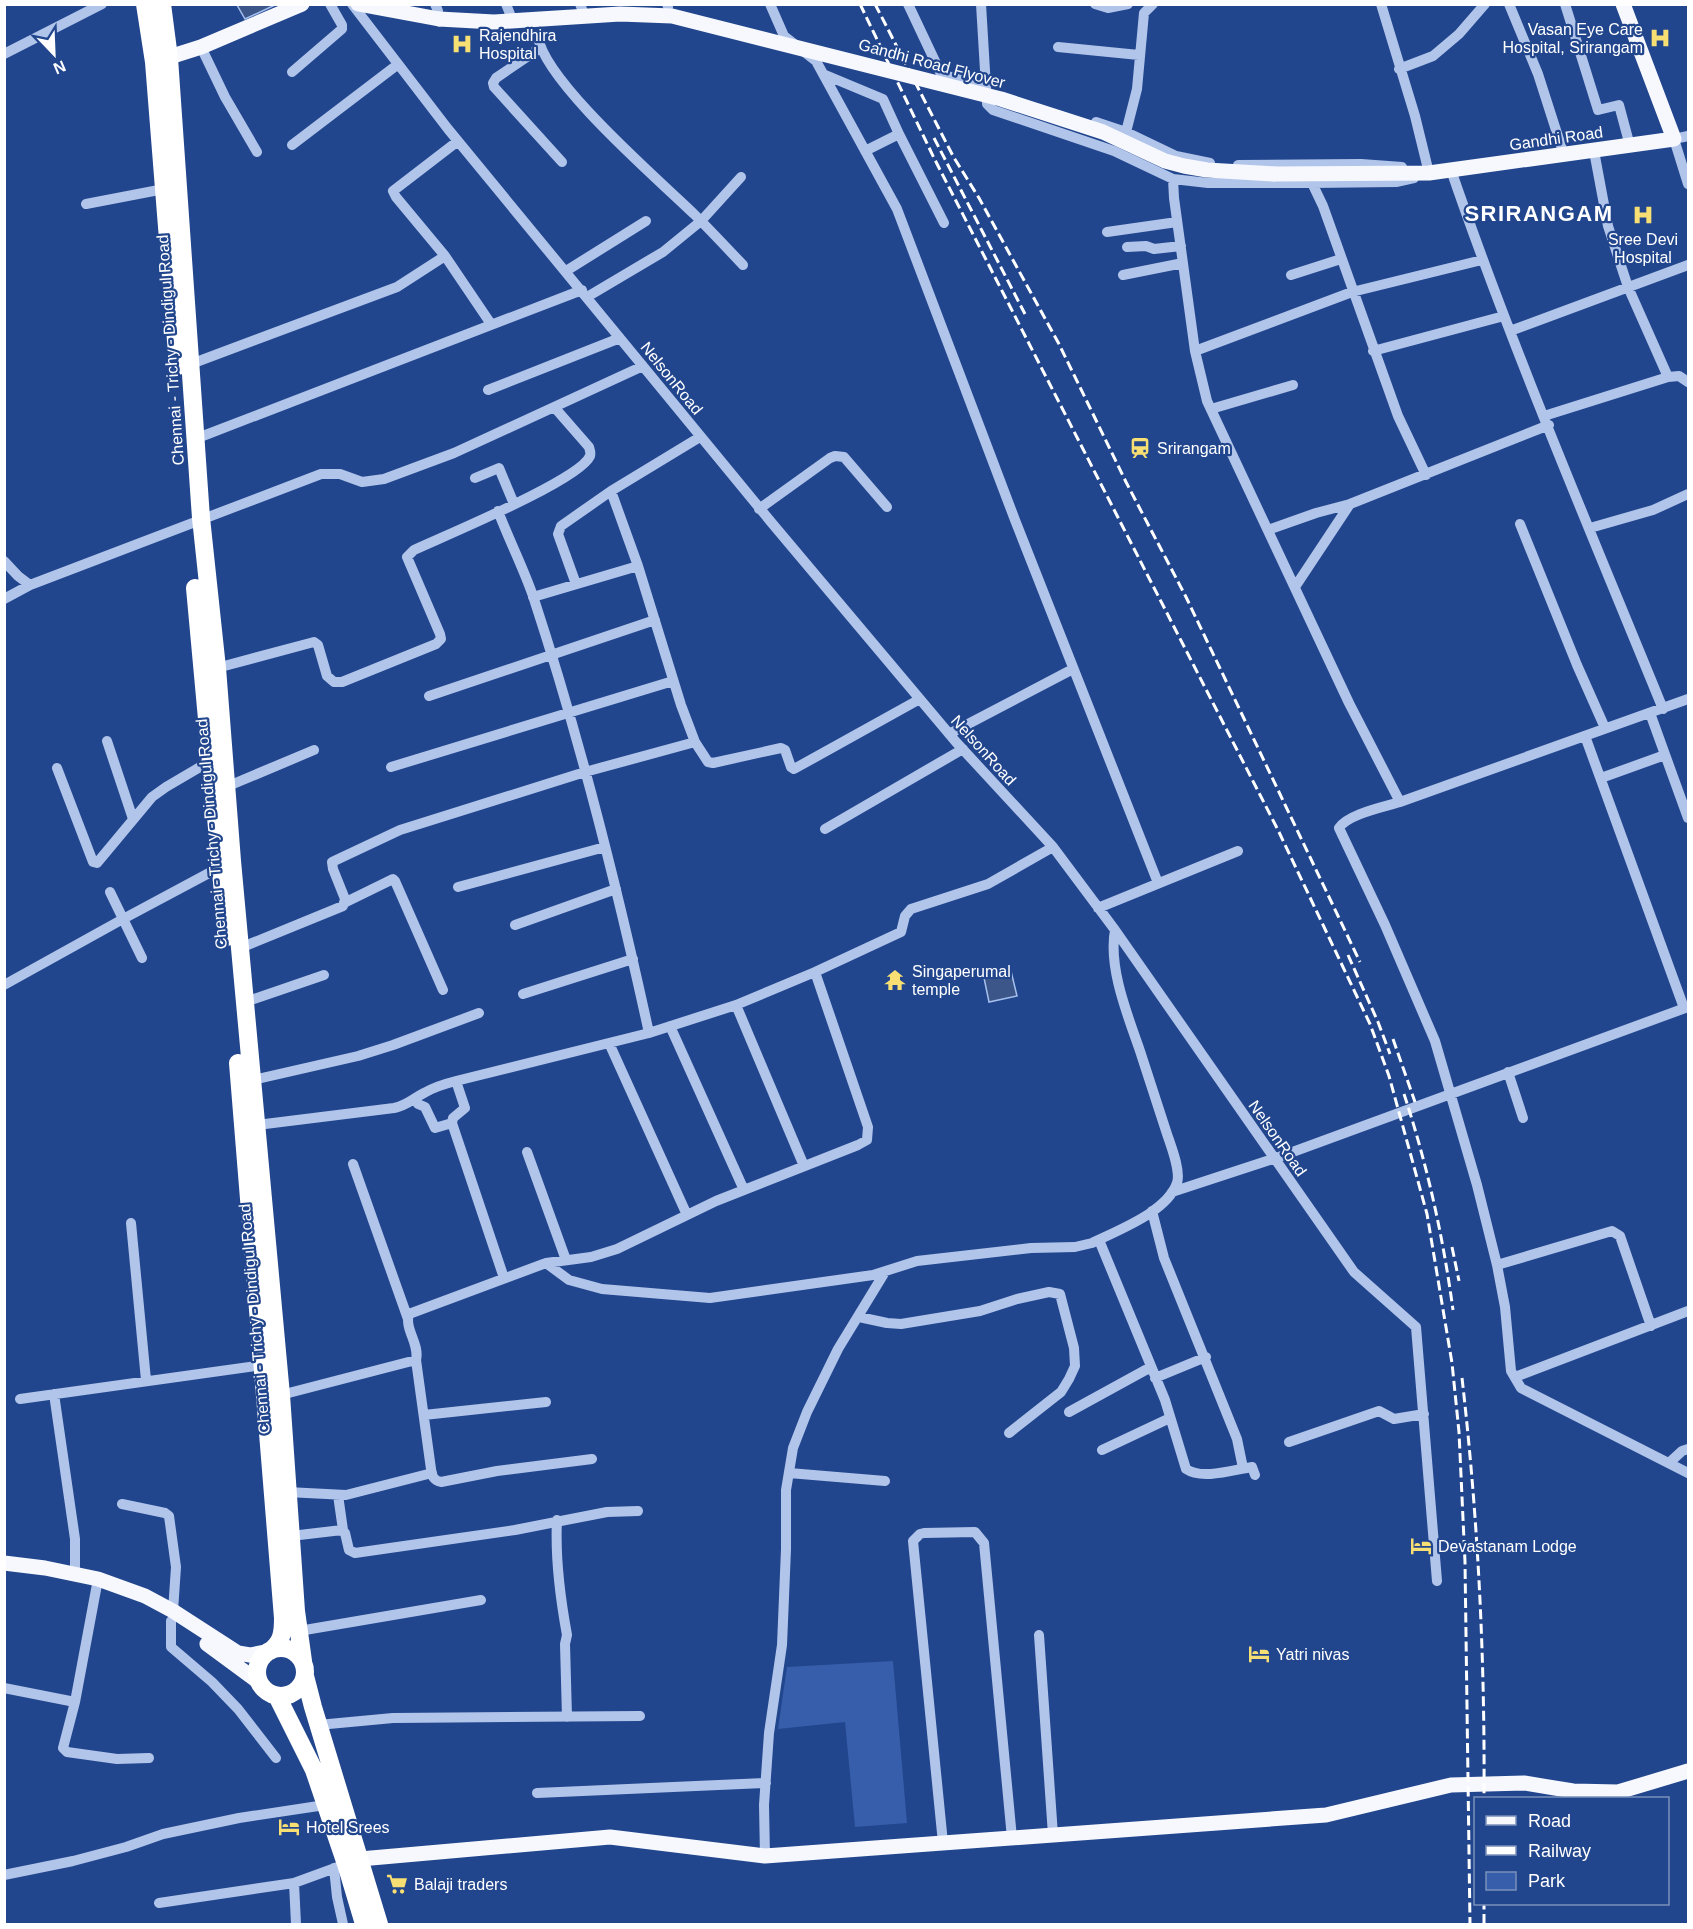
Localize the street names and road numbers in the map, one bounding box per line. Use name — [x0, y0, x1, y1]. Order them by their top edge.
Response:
street label: Gandhi Road Flyover — [857, 36, 1008, 91]
street label: Gandhi Road — [1508, 124, 1604, 153]
street label: Chennai - Trichy - Dindigul Road — [154, 234, 187, 466]
street label: NelsonRoad — [637, 339, 706, 418]
street label: NelsonRoad — [948, 712, 1019, 789]
street label: Chennai - Trichy - Dindigul Road — [193, 718, 230, 950]
street label: NelsonRoad — [1245, 1097, 1310, 1179]
street label: Chennai - Trichy - Dindigul Road — [236, 1203, 273, 1435]

